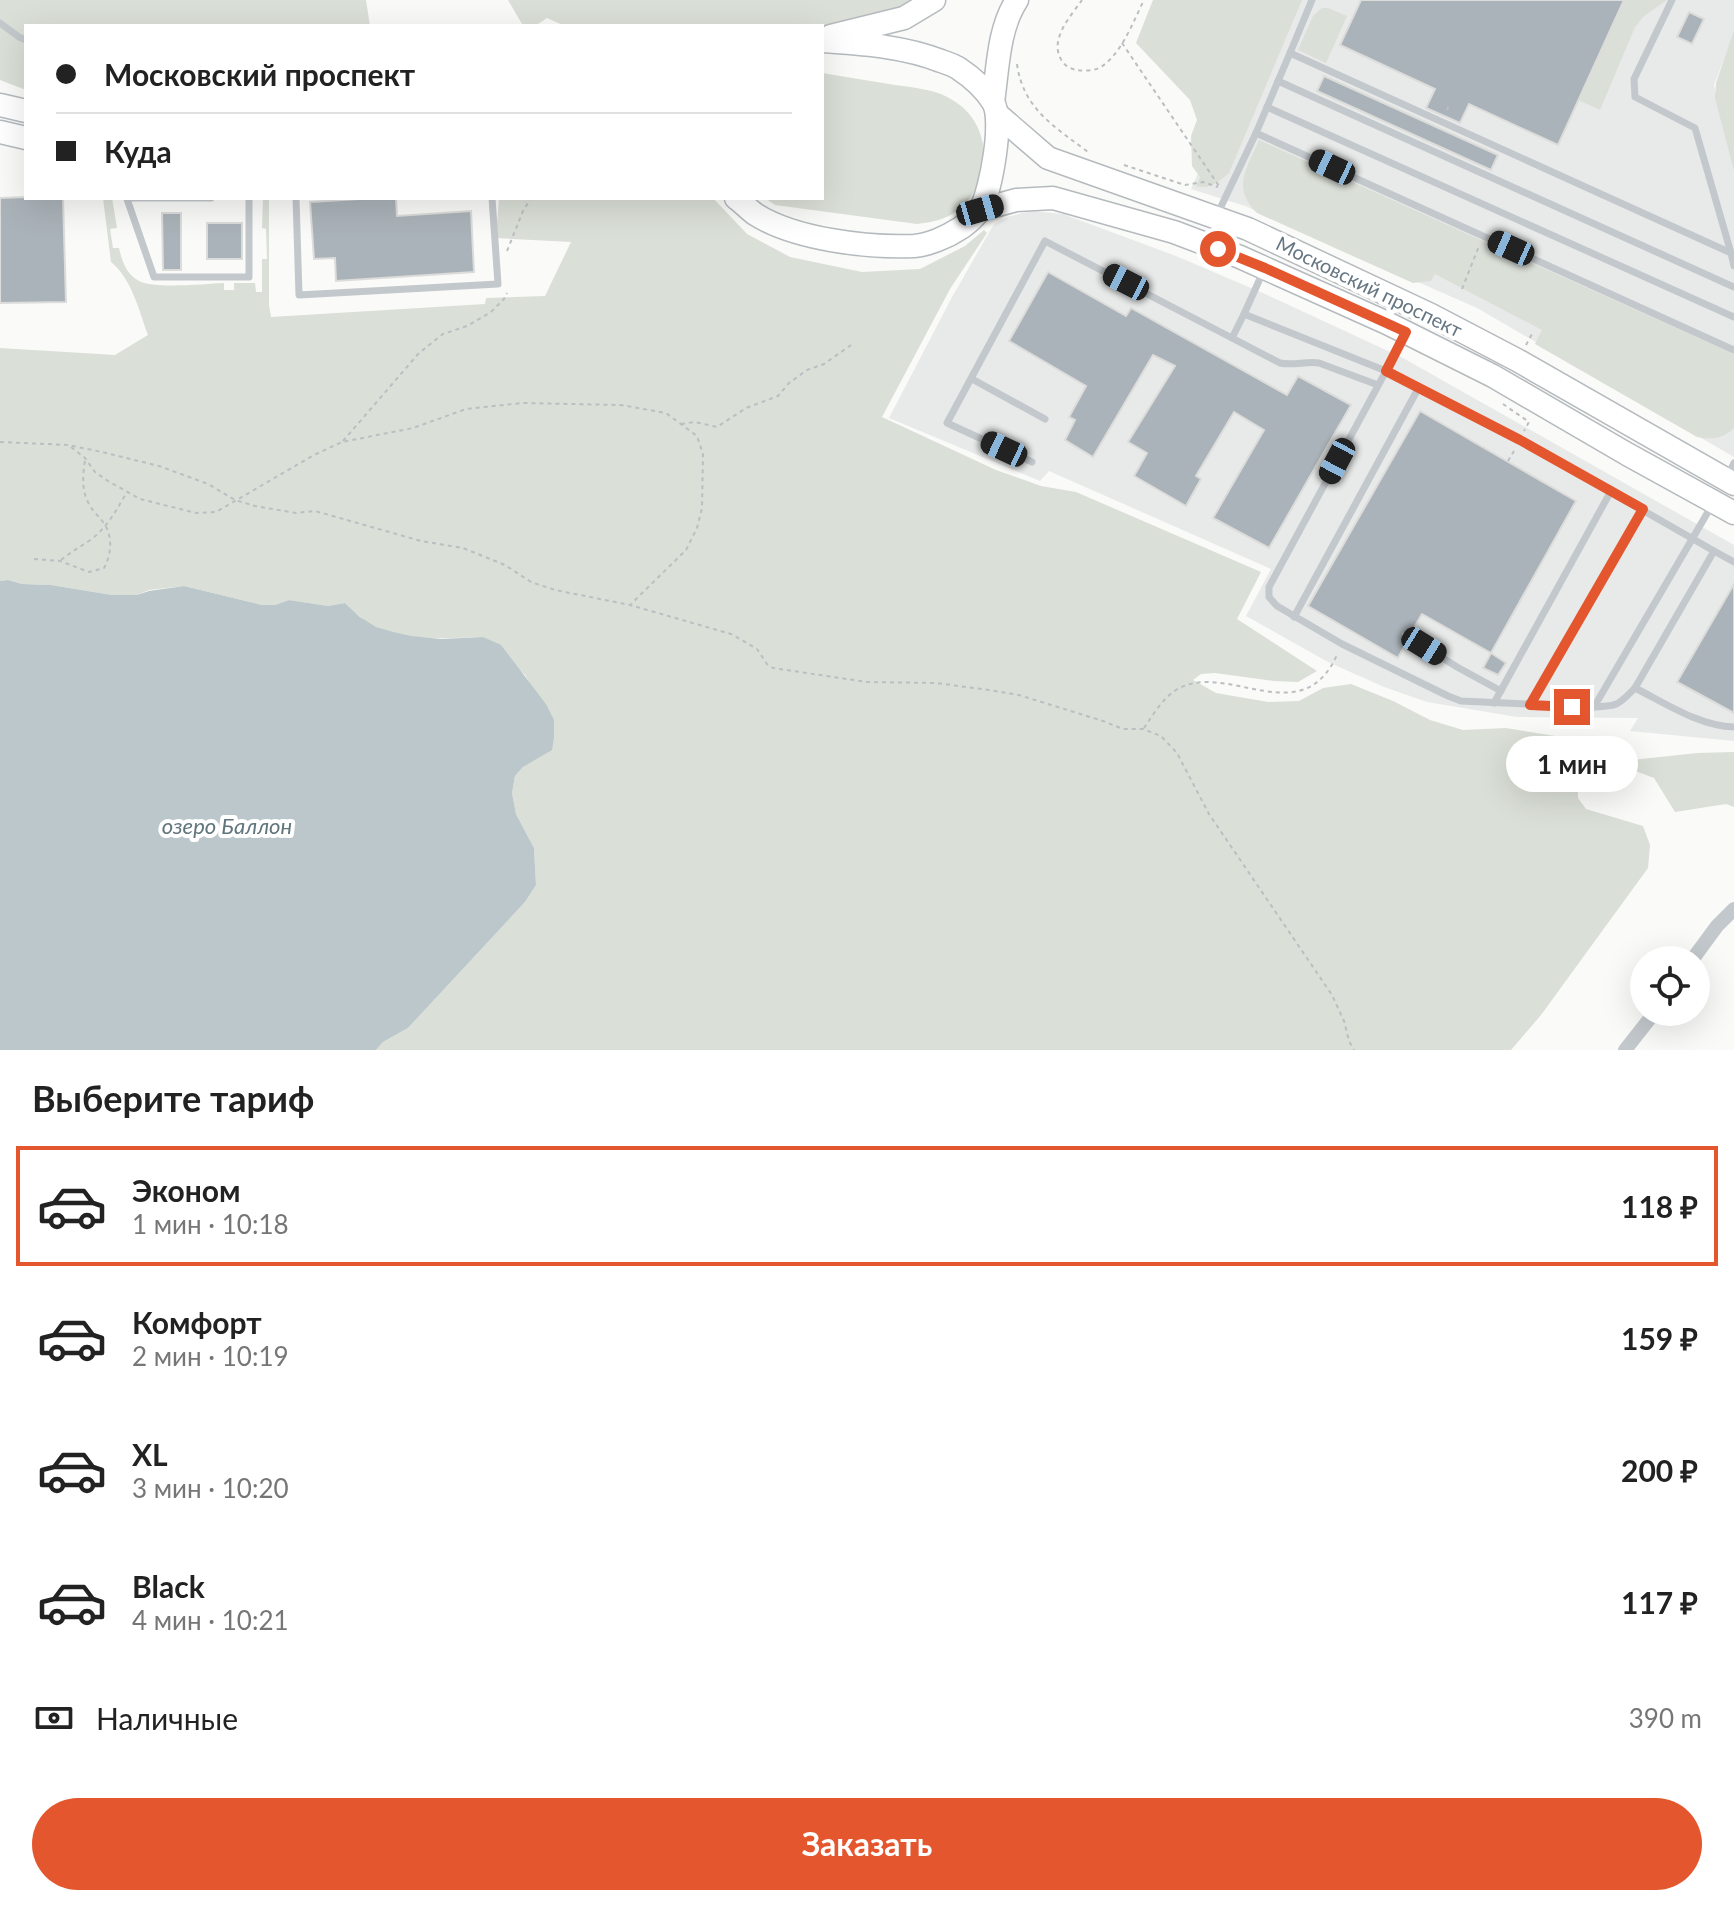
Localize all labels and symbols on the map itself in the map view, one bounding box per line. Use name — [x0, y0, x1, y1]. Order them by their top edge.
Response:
car — [1305, 146, 1359, 188]
car — [954, 192, 1006, 228]
car — [1484, 227, 1538, 269]
route start — [1200, 231, 1236, 267]
street label: Московский проспект — [1272, 231, 1466, 342]
car — [1099, 260, 1153, 304]
car — [977, 428, 1031, 470]
car — [1315, 434, 1359, 488]
car — [1397, 623, 1451, 669]
route end — [1554, 689, 1590, 725]
callout: 1 мин — [1506, 735, 1638, 791]
water label: озеро Баллон — [162, 812, 292, 839]

